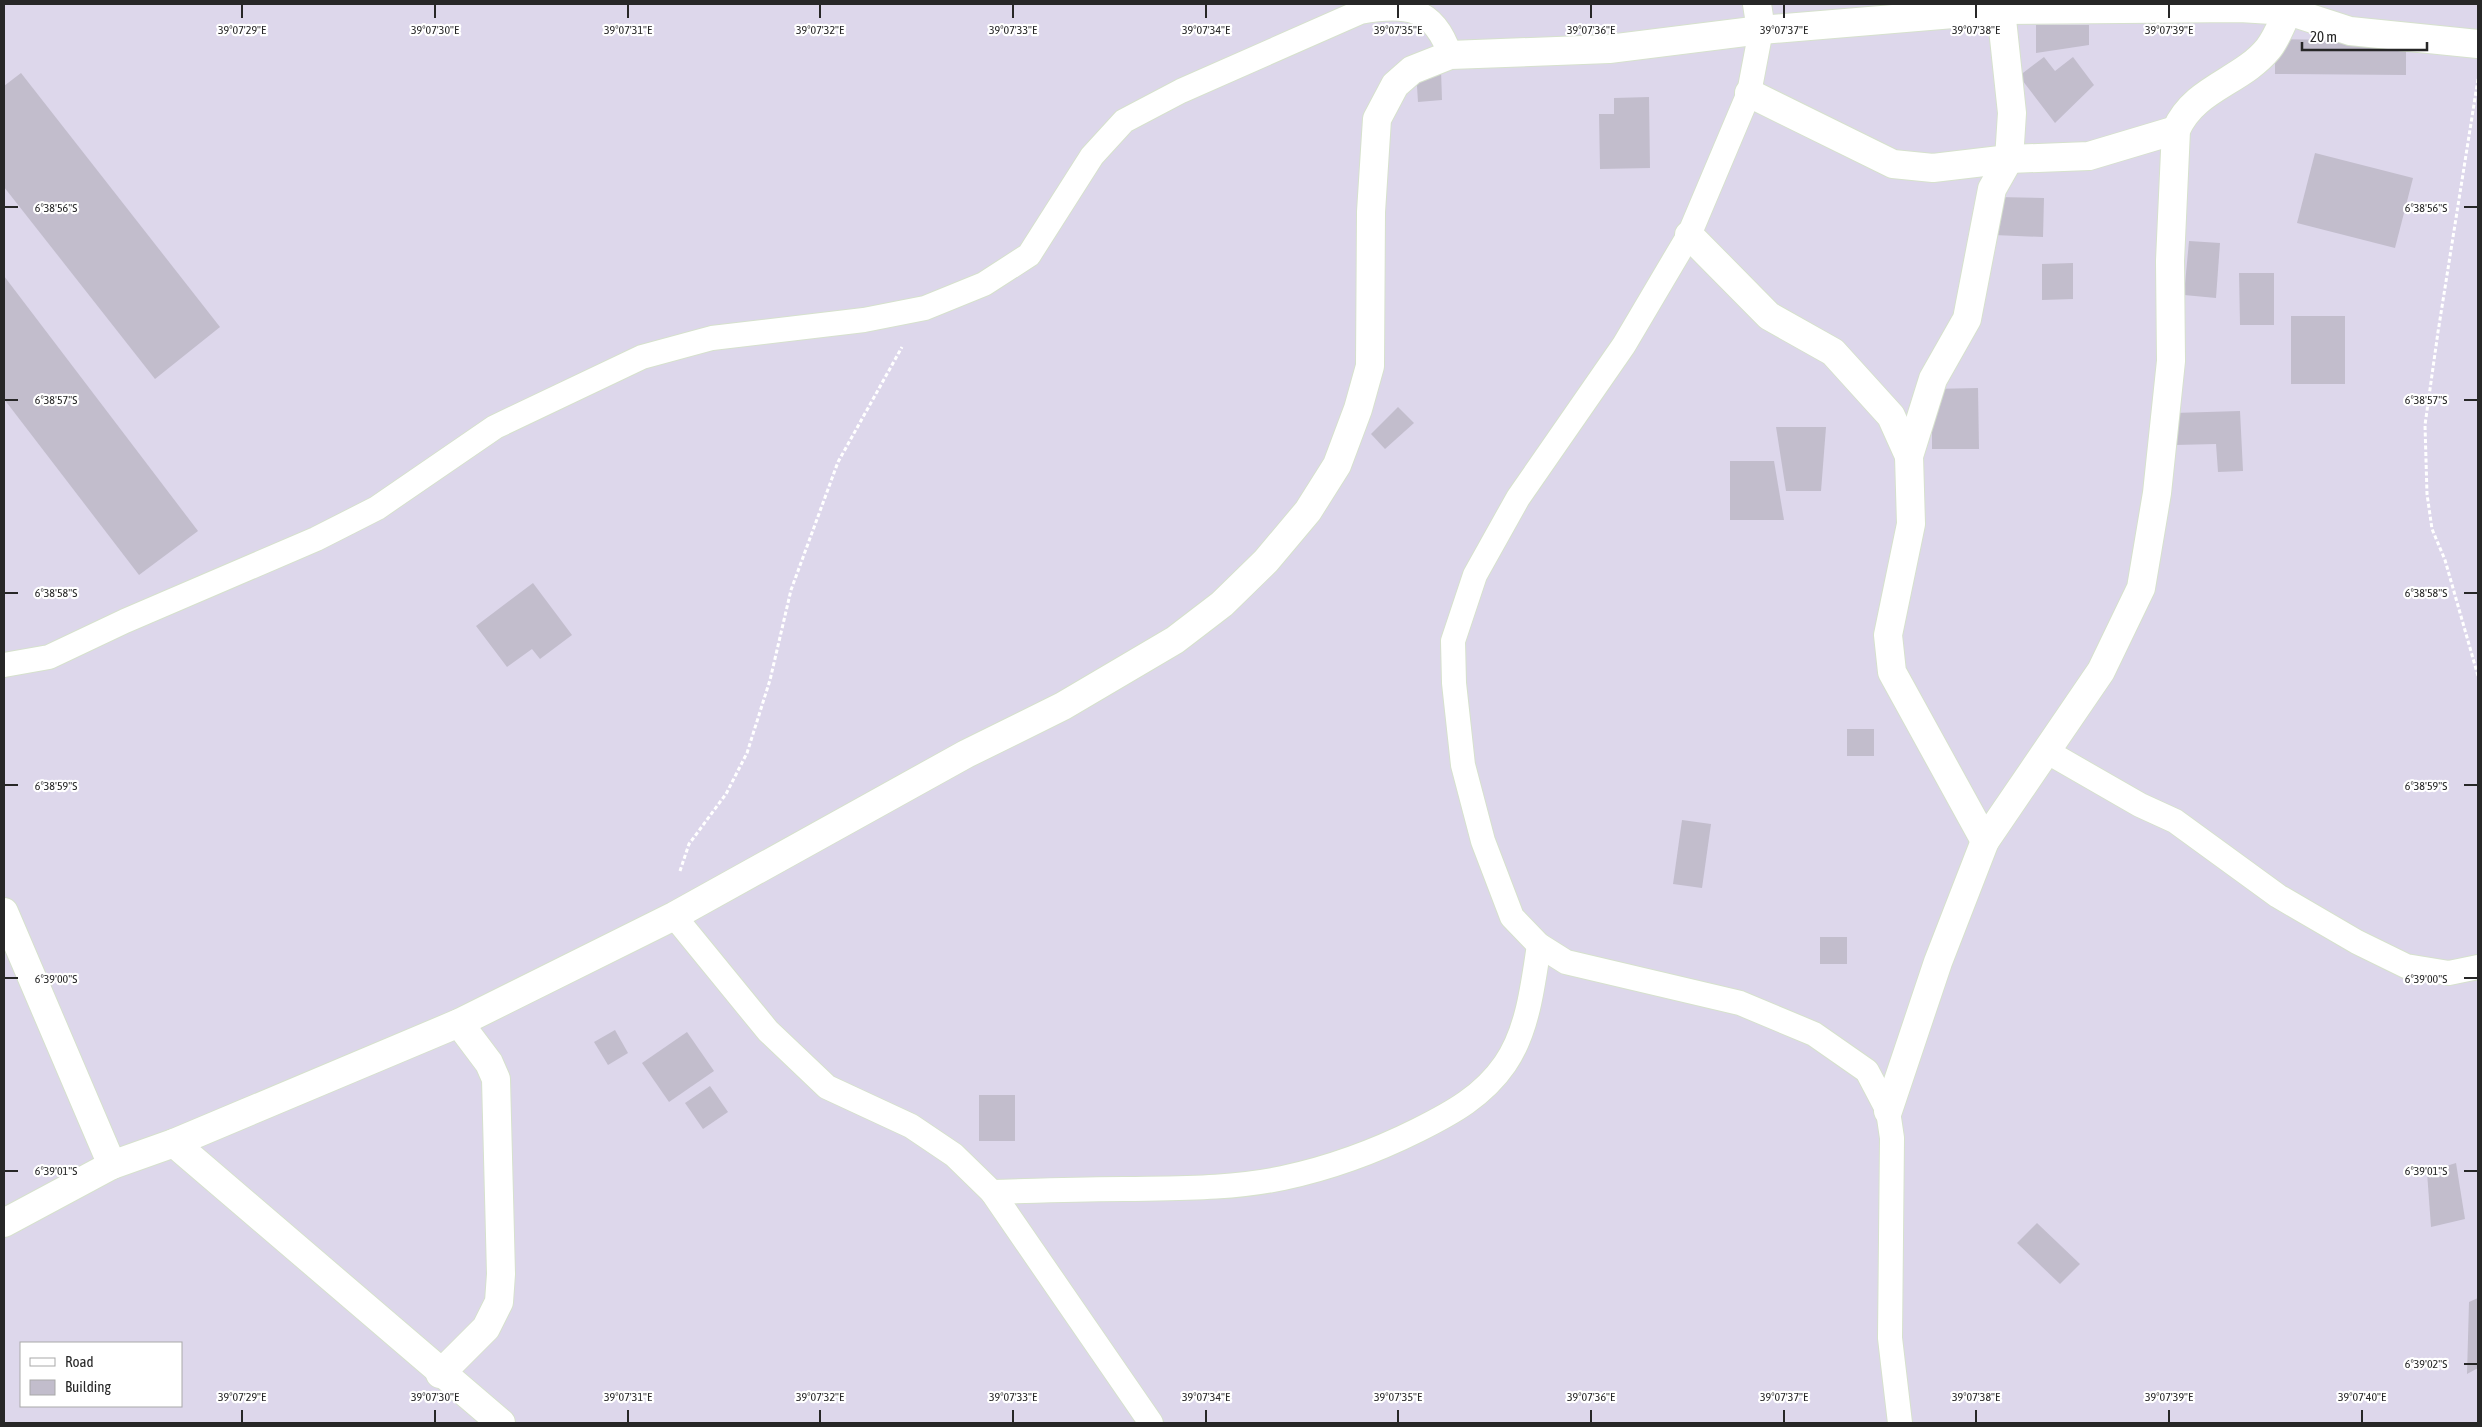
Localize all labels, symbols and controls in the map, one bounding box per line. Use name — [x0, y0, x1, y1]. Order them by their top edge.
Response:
scale bar — [2302, 20, 2427, 52]
text: 39°07'29"E — [218, 23, 266, 37]
text: 39°07'30"E — [411, 23, 459, 37]
text: 39°07'31"E — [604, 23, 652, 37]
text: 39°07'32"E — [796, 23, 844, 37]
text: 39°07'33"E — [989, 23, 1037, 37]
text: 39°07'34"E — [1182, 23, 1230, 37]
text: 39°07'35"E — [1374, 23, 1422, 37]
text: 39°07'36"E — [1567, 23, 1615, 37]
text: 39°07'37"E — [1760, 23, 1808, 37]
text: 39°07'38"E — [1952, 23, 2000, 37]
text: 39°07'39"E — [2145, 23, 2193, 37]
text: 20 m — [2310, 28, 2337, 45]
text: 6°38'56"S — [35, 201, 77, 215]
text: 6°38'56"S — [2405, 201, 2447, 215]
text: 6°38'57"S — [35, 393, 77, 407]
text: 6°38'57"S — [2405, 393, 2447, 407]
text: 6°38'58"S — [35, 586, 77, 600]
text: 6°38'58"S — [2405, 586, 2447, 600]
text: 6°38'59"S — [35, 779, 77, 793]
text: 6°38'59"S — [2405, 779, 2447, 793]
text: 6°39'00"S — [35, 972, 77, 986]
text: 6°39'00"S — [2405, 972, 2447, 986]
text: 6°39'01"S — [35, 1164, 77, 1178]
text: 6°39'01"S — [2405, 1164, 2447, 1178]
legend — [20, 1342, 182, 1407]
text: Road — [65, 1353, 94, 1370]
text: 6°39'02"S — [2405, 1357, 2447, 1371]
text: Building — [65, 1378, 111, 1395]
text: 39°07'29"E — [218, 1390, 266, 1404]
text: 39°07'30"E — [411, 1390, 459, 1404]
text: 39°07'31"E — [604, 1390, 652, 1404]
text: 39°07'32"E — [796, 1390, 844, 1404]
text: 39°07'33"E — [989, 1390, 1037, 1404]
text: 39°07'34"E — [1182, 1390, 1230, 1404]
text: 39°07'35"E — [1374, 1390, 1422, 1404]
text: 39°07'36"E — [1567, 1390, 1615, 1404]
text: 39°07'37"E — [1760, 1390, 1808, 1404]
text: 39°07'38"E — [1952, 1390, 2000, 1404]
text: 39°07'39"E — [2145, 1390, 2193, 1404]
text: 39°07'40"E — [2338, 1390, 2386, 1404]

